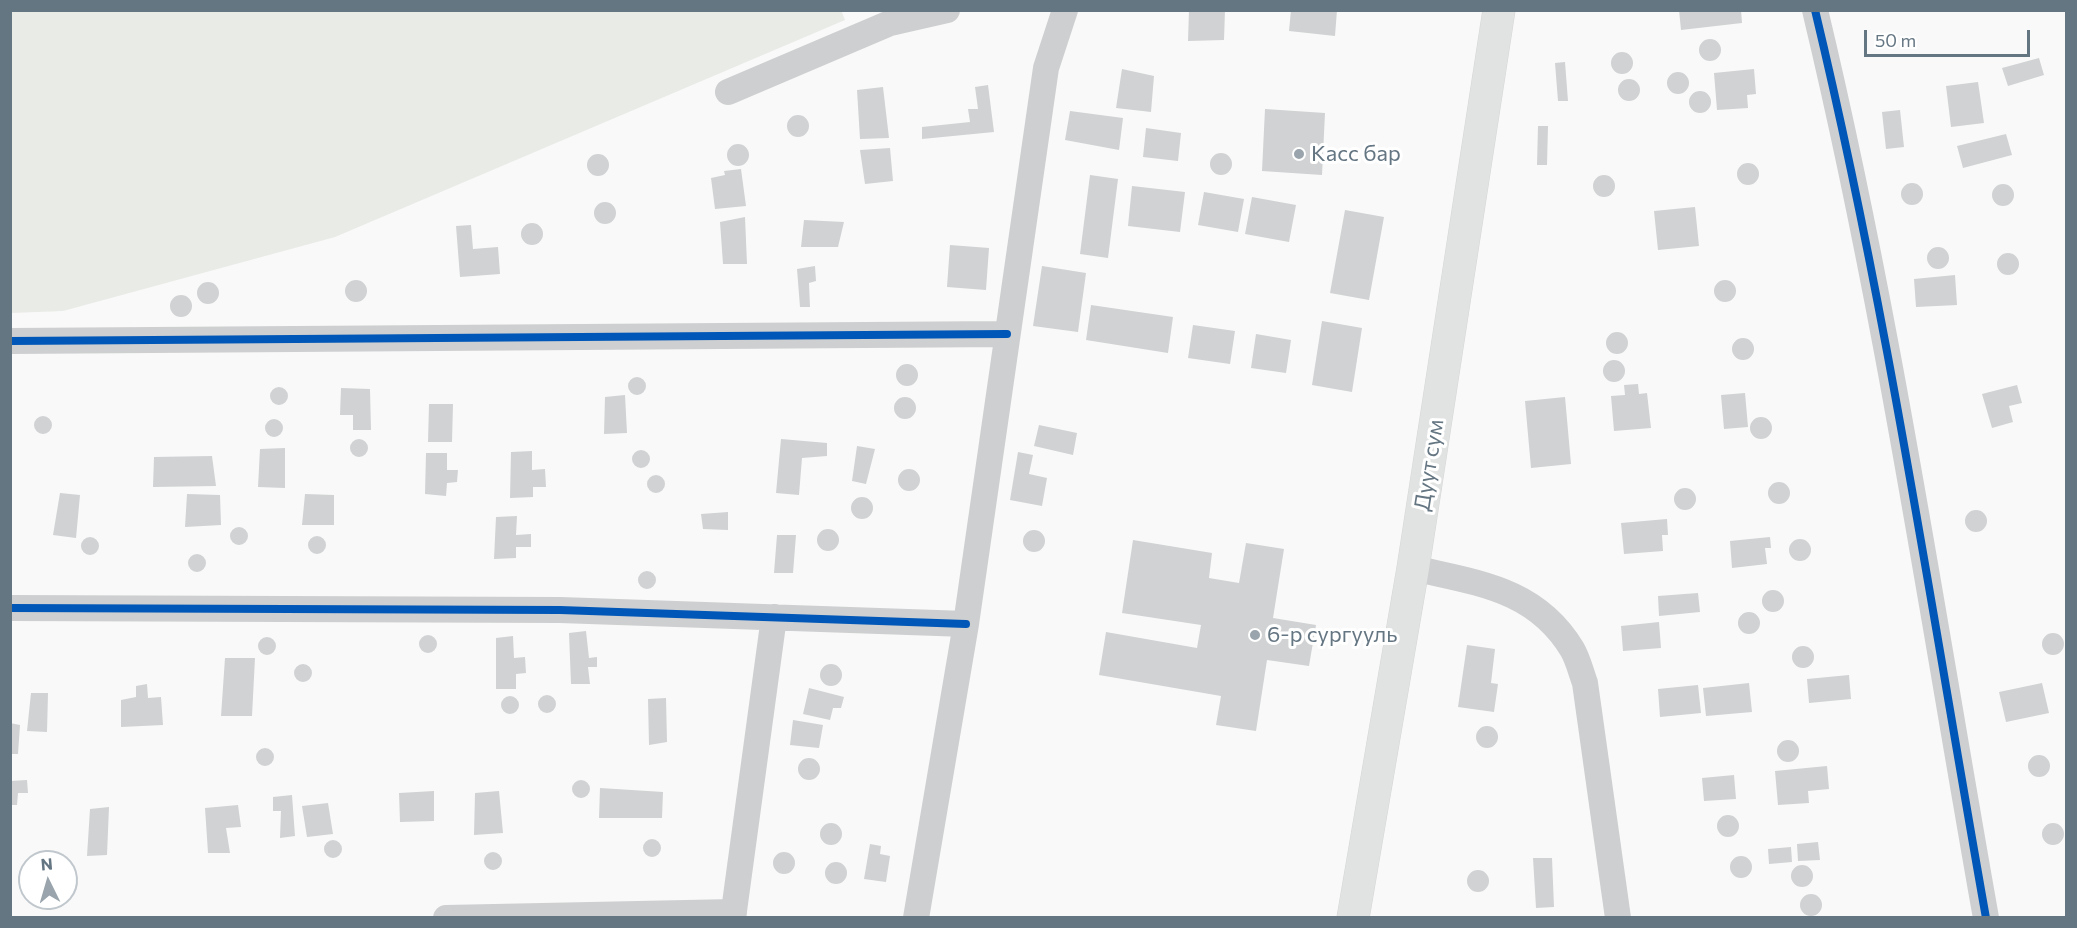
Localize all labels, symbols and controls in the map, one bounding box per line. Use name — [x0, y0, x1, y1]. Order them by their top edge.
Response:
scale bar — [1867, 18, 2034, 56]
text: 50 m — [1875, 29, 1916, 51]
place label: Касс бар — [1311, 141, 1401, 167]
marker: Касс бар — [1292, 147, 1306, 161]
street label: Дуут сум — [1409, 417, 1449, 513]
place label: 6-р сургууль — [1267, 622, 1398, 648]
marker: 6-р сургууль — [1248, 628, 1262, 642]
north arrow — [18, 850, 78, 910]
text: N — [40, 854, 53, 874]

